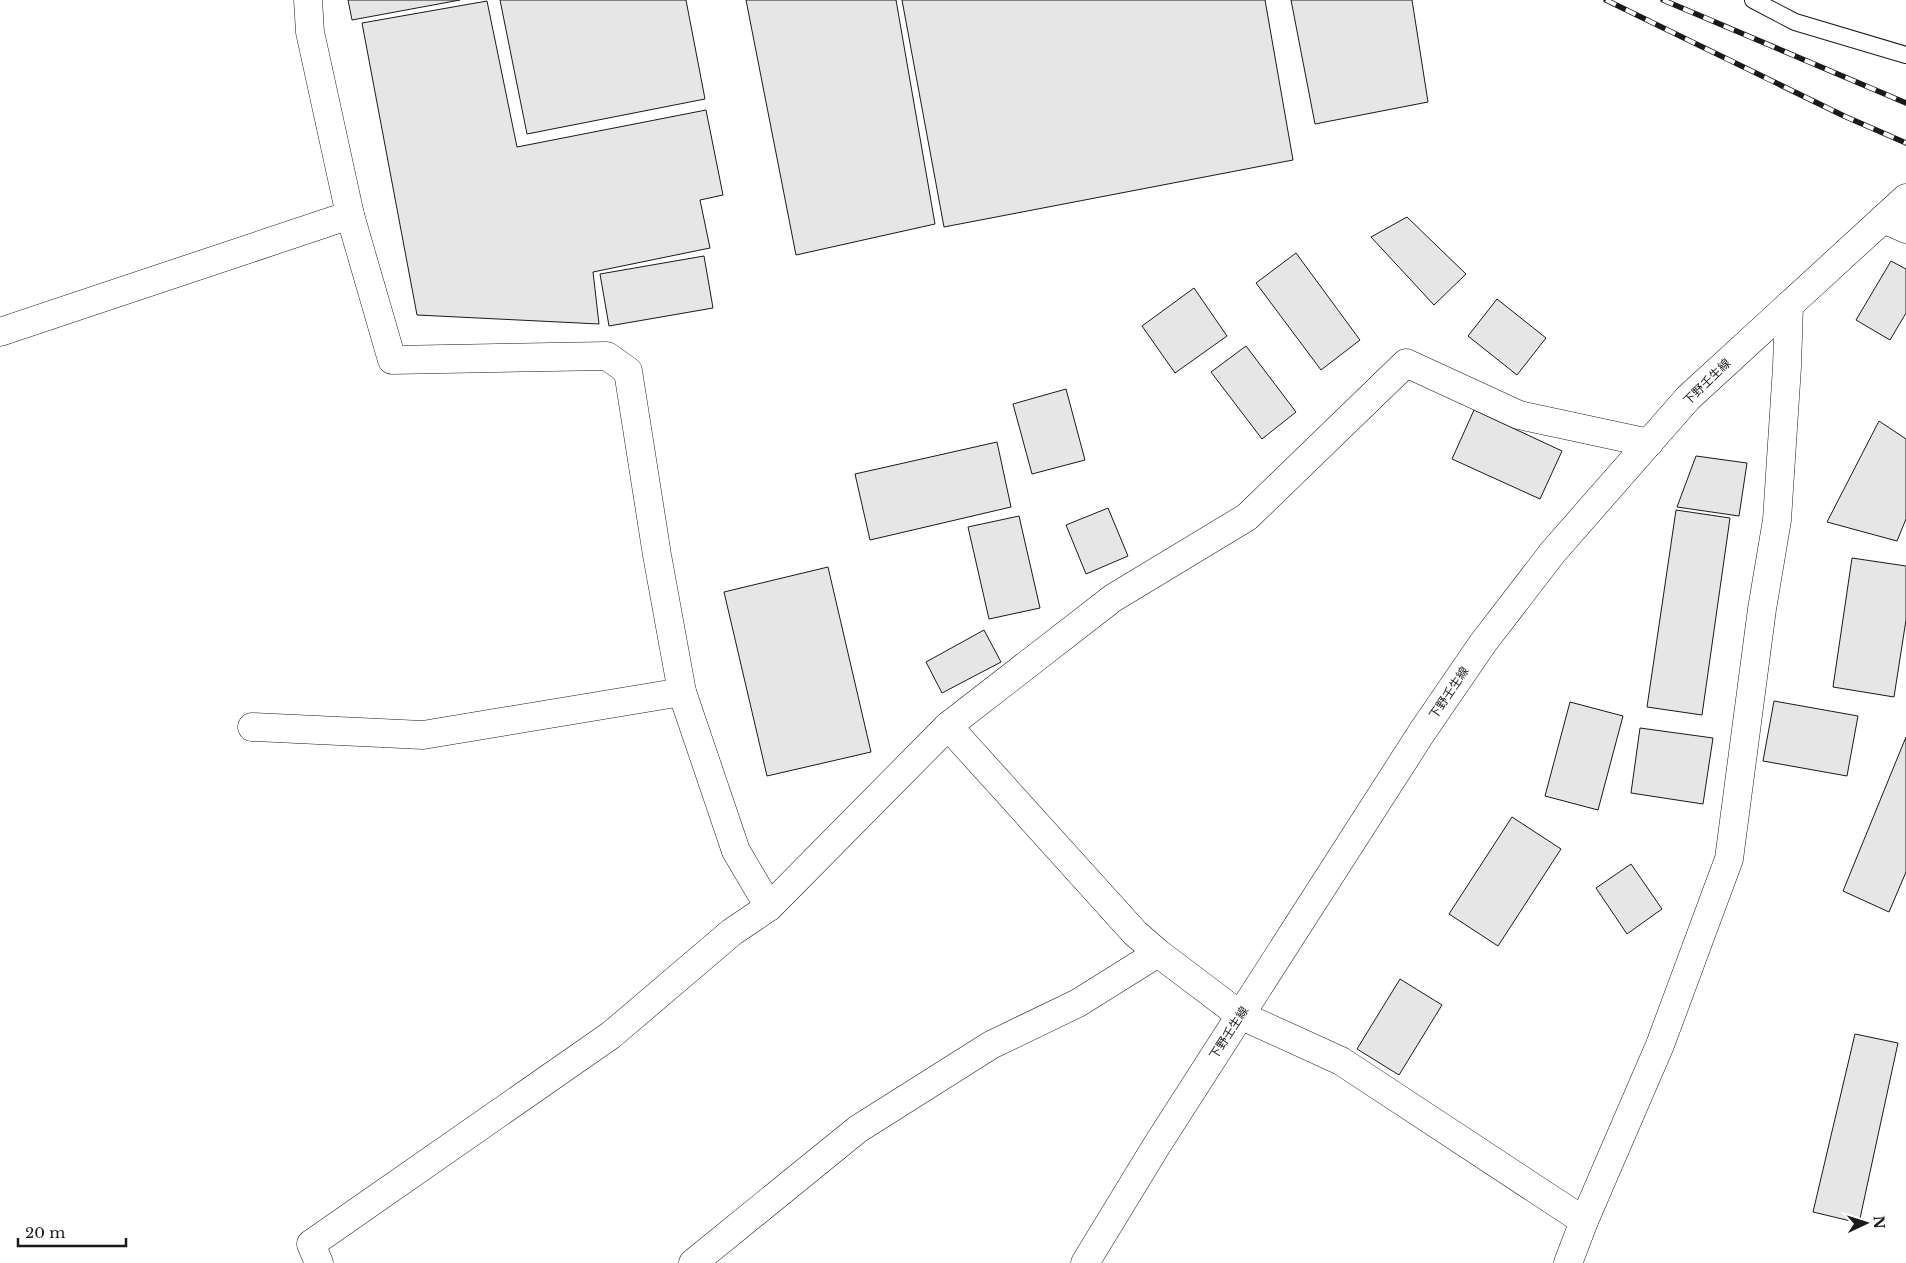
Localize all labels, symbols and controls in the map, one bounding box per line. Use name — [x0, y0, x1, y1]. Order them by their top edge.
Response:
street label: 下野壬生線 — [1680, 355, 1733, 408]
street label: 下野壬生線 — [1426, 664, 1472, 722]
street label: 下野壬生線 — [1206, 1003, 1251, 1062]
north arrow — [1841, 1198, 1891, 1248]
text: N — [1870, 1215, 1888, 1229]
scale bar — [18, 1216, 125, 1248]
text: 20 m — [25, 1223, 65, 1242]

